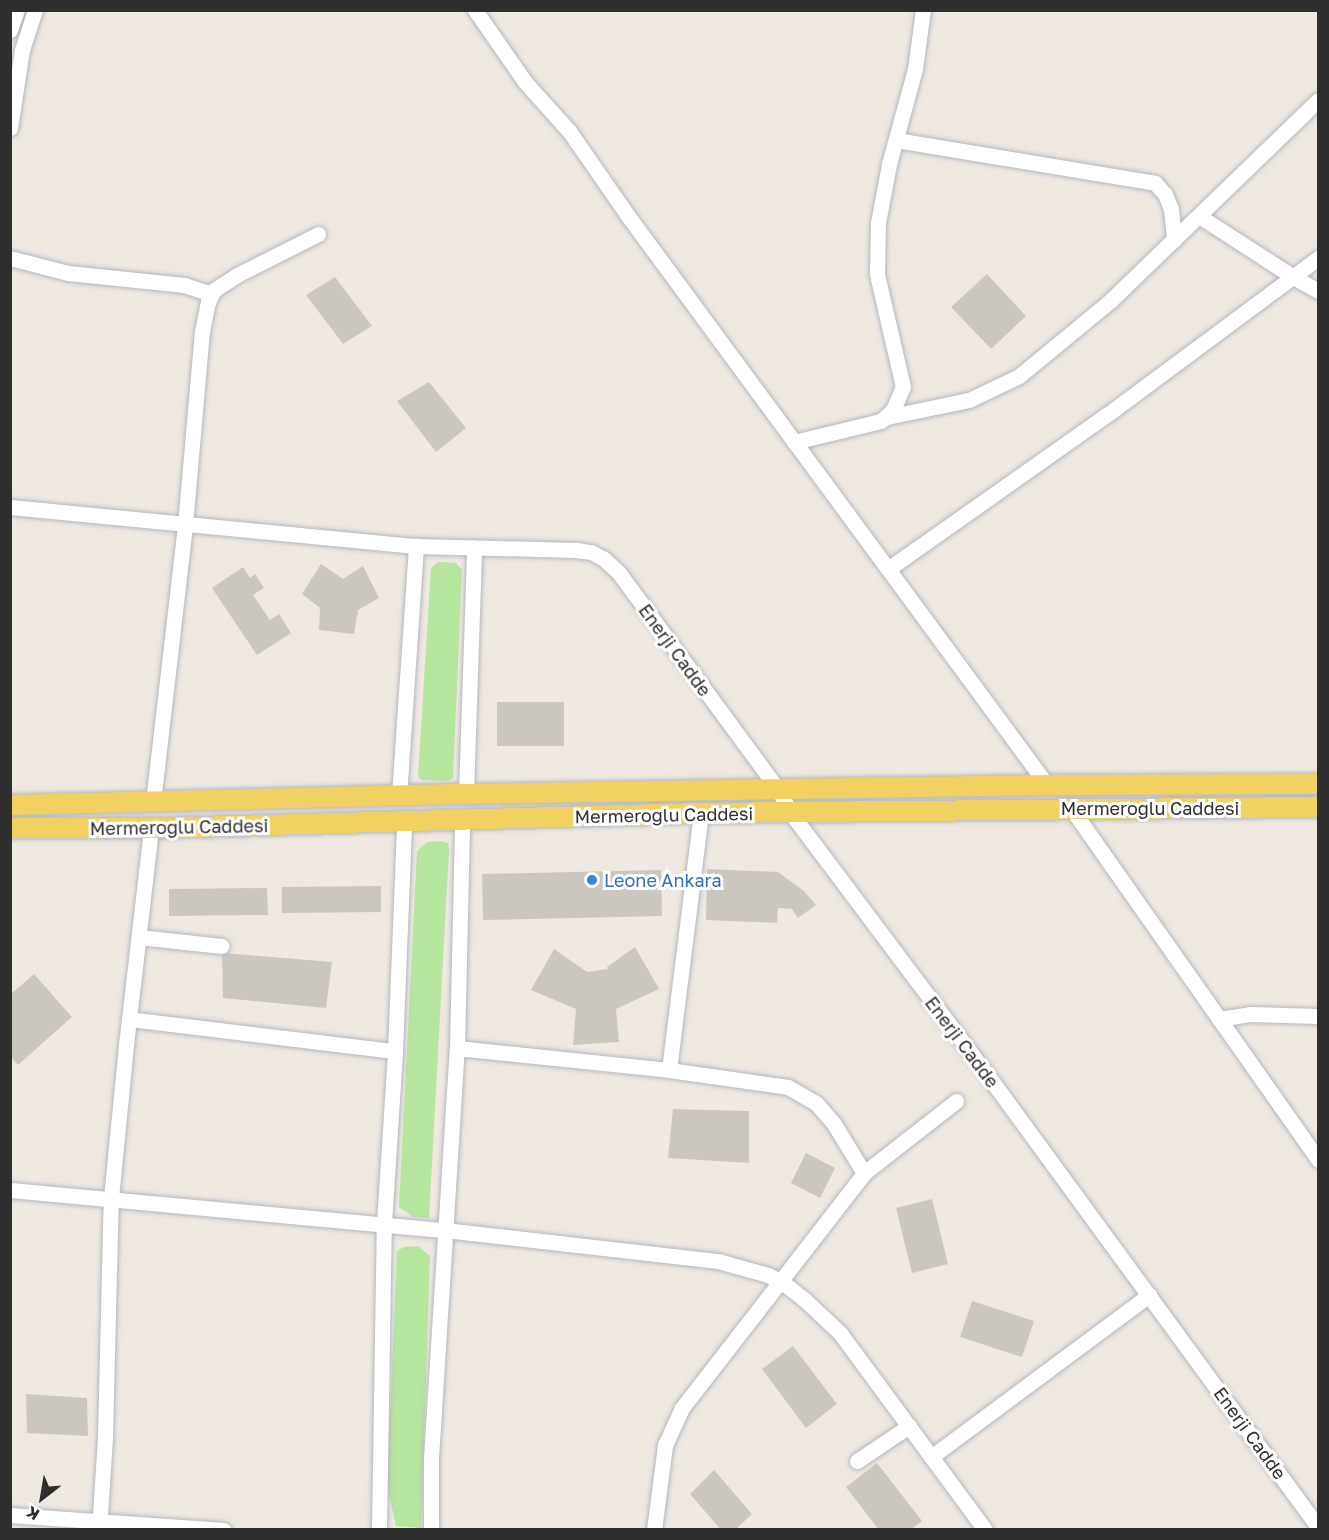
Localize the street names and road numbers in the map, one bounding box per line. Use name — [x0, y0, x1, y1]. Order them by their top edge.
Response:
street label: Enerji Cadde — [634, 600, 716, 700]
street label: Mermeroğlu Caddesi — [1061, 797, 1239, 819]
street label: Mermeroğlu Caddesi — [575, 803, 753, 827]
street label: Mermeroğlu Caddesi — [90, 815, 268, 839]
street label: Enerji Cadde — [921, 992, 1003, 1092]
street label: Enerji Cadde — [1209, 1383, 1291, 1483]

